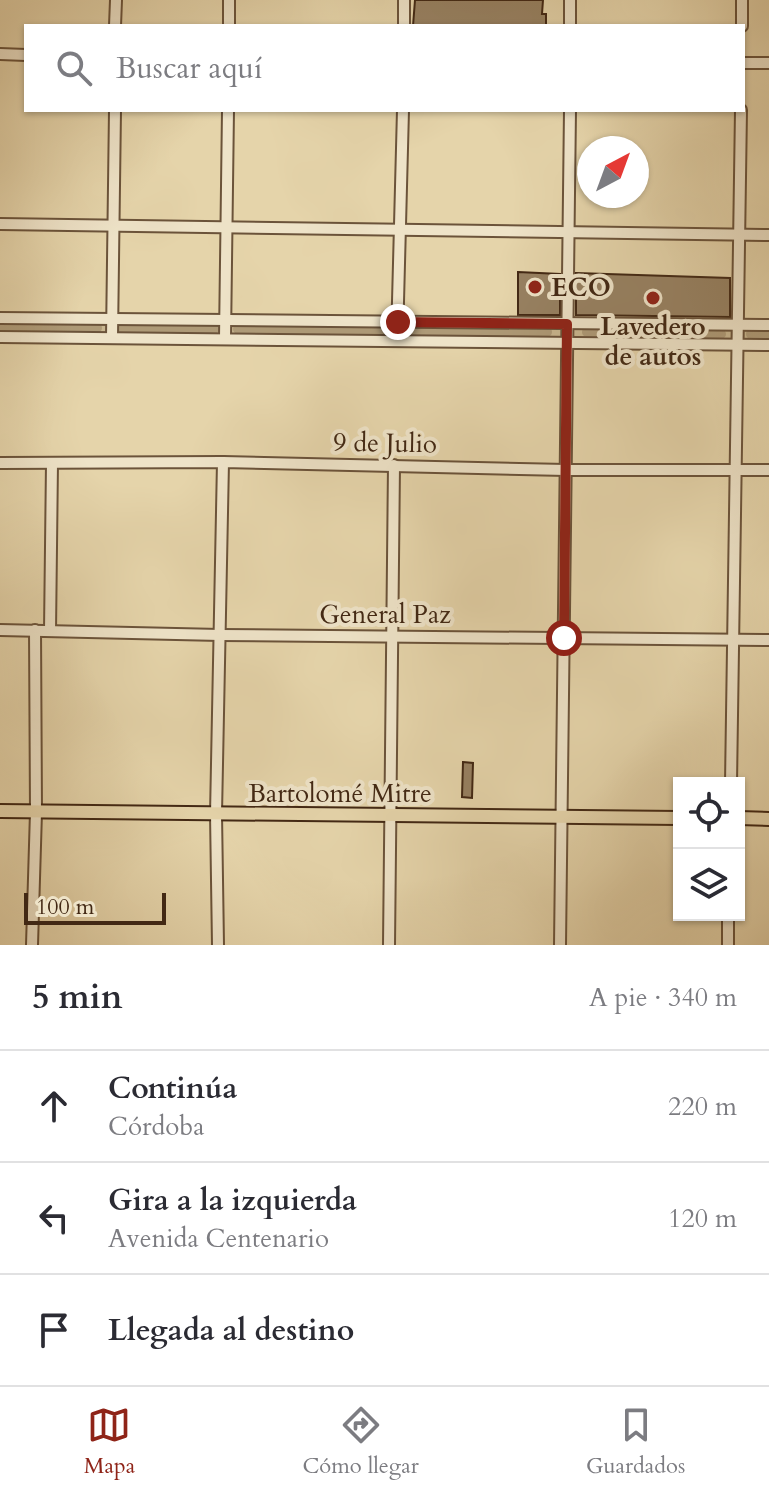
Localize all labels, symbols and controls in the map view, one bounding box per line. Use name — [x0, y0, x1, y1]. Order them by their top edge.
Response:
search box — [24, 24, 745, 112]
icon: search — [52, 46, 96, 90]
text: Buscar aquí — [116, 48, 262, 89]
north arrow — [577, 136, 649, 208]
place label: ECO — [551, 270, 611, 305]
marker: ECO — [526, 278, 544, 296]
marker: Lavedero de autos — [644, 289, 662, 307]
route end — [380, 304, 416, 340]
place label: Lavedero de autos — [600, 309, 706, 374]
street label: 9 de Julio — [333, 425, 437, 461]
street label: General Paz — [319, 597, 451, 632]
route start — [546, 620, 582, 656]
street label: Bartolomé Mitre — [248, 776, 432, 811]
map controls — [673, 777, 745, 921]
button: locate — [673, 777, 745, 849]
button: layers — [673, 849, 745, 921]
scale bar — [24, 889, 166, 925]
text: 100 m — [36, 892, 94, 922]
text: 5 min — [32, 974, 123, 1020]
text: A pie · 340 m — [589, 980, 737, 1015]
text: Continúa — [108, 1068, 238, 1109]
icon: ahead — [32, 1084, 76, 1128]
text: 220 m — [668, 1089, 737, 1124]
text: Córdoba — [108, 1109, 205, 1144]
text: Gira a la izquierda — [108, 1180, 357, 1221]
icon: left — [32, 1196, 76, 1240]
text: 120 m — [668, 1201, 737, 1236]
text: Avenida Centenario — [108, 1221, 329, 1256]
icon: arrive — [32, 1308, 76, 1352]
text: Llegada al destino — [108, 1310, 354, 1351]
tab: Mapa — [84, 1403, 135, 1481]
tab: Cómo llegar — [303, 1403, 419, 1481]
tab: Guardados — [586, 1403, 685, 1481]

